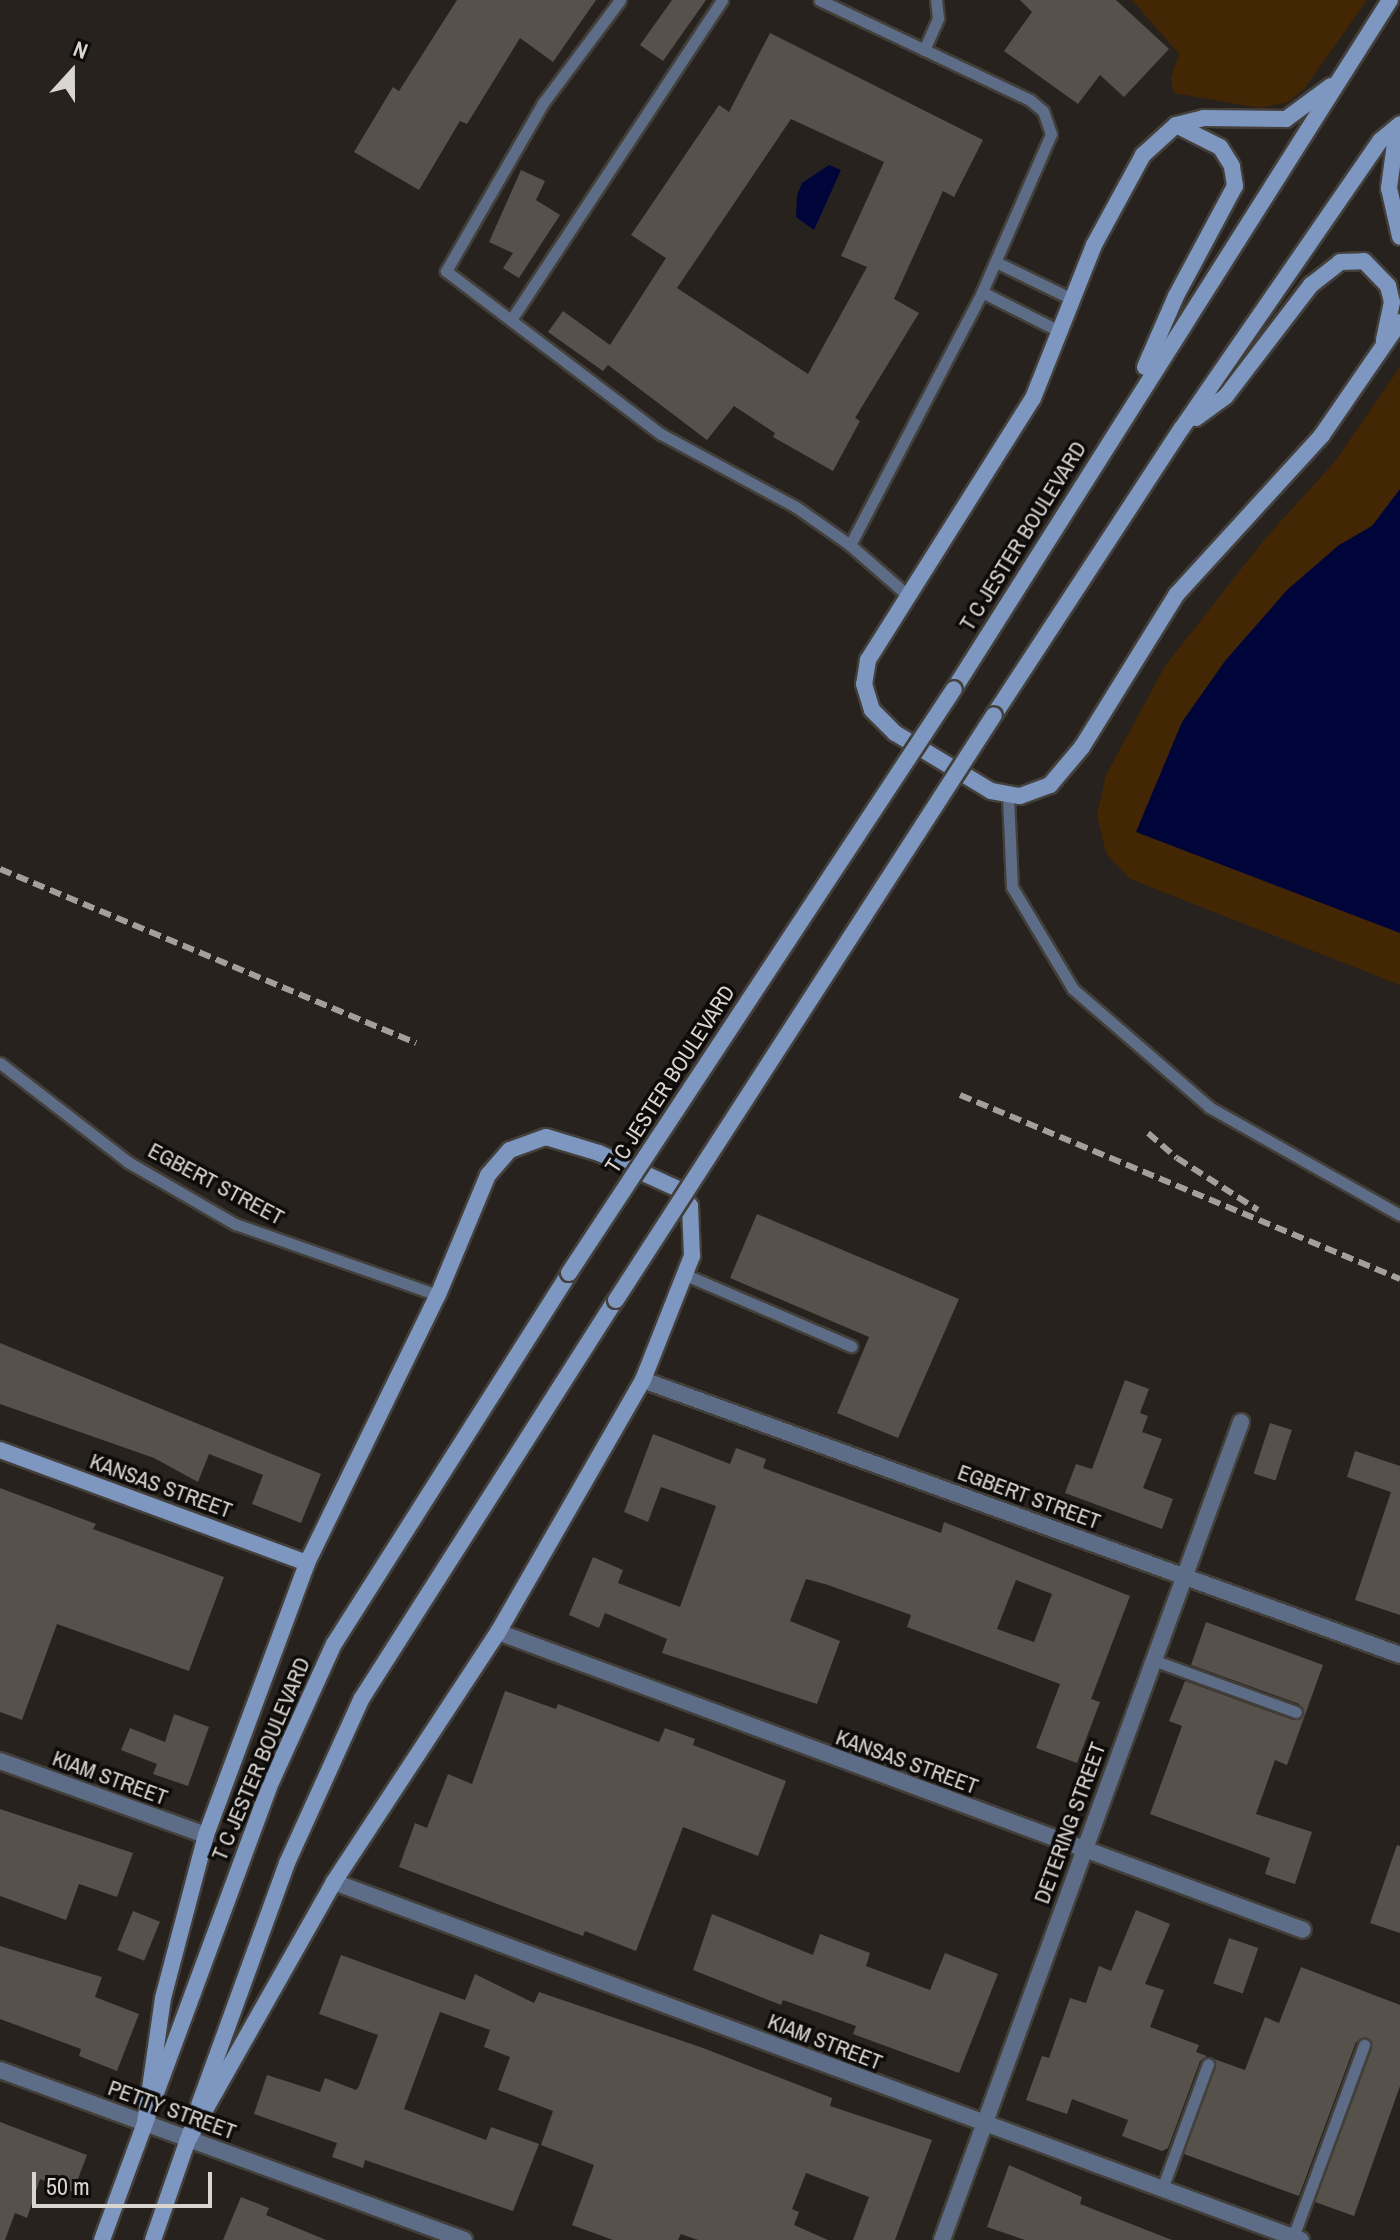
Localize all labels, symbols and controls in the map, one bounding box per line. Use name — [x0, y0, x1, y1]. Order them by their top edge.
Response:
north arrow — [32, 32, 112, 112]
text: N — [69, 33, 92, 66]
street label: T C JESTER BOULEVARD — [954, 436, 1092, 636]
street label: T C JESTER BOULEVARD — [600, 980, 740, 1178]
street label: EGBERT STREET — [144, 1137, 288, 1231]
street label: KANSAS STREET — [86, 1448, 236, 1524]
street label: EGBERT STREET — [954, 1459, 1104, 1535]
street label: T C JESTER BOULEVARD — [206, 1653, 316, 1865]
street label: KANSAS STREET — [832, 1724, 982, 1800]
street label: DETERING STREET — [1029, 1739, 1111, 1907]
street label: KIAM STREET — [49, 1745, 171, 1811]
street label: KIAM STREET — [764, 2008, 886, 2076]
street label: PETTY STREET — [104, 2075, 240, 2145]
scale bar — [36, 2156, 216, 2206]
text: 50 m — [46, 2170, 90, 2202]

